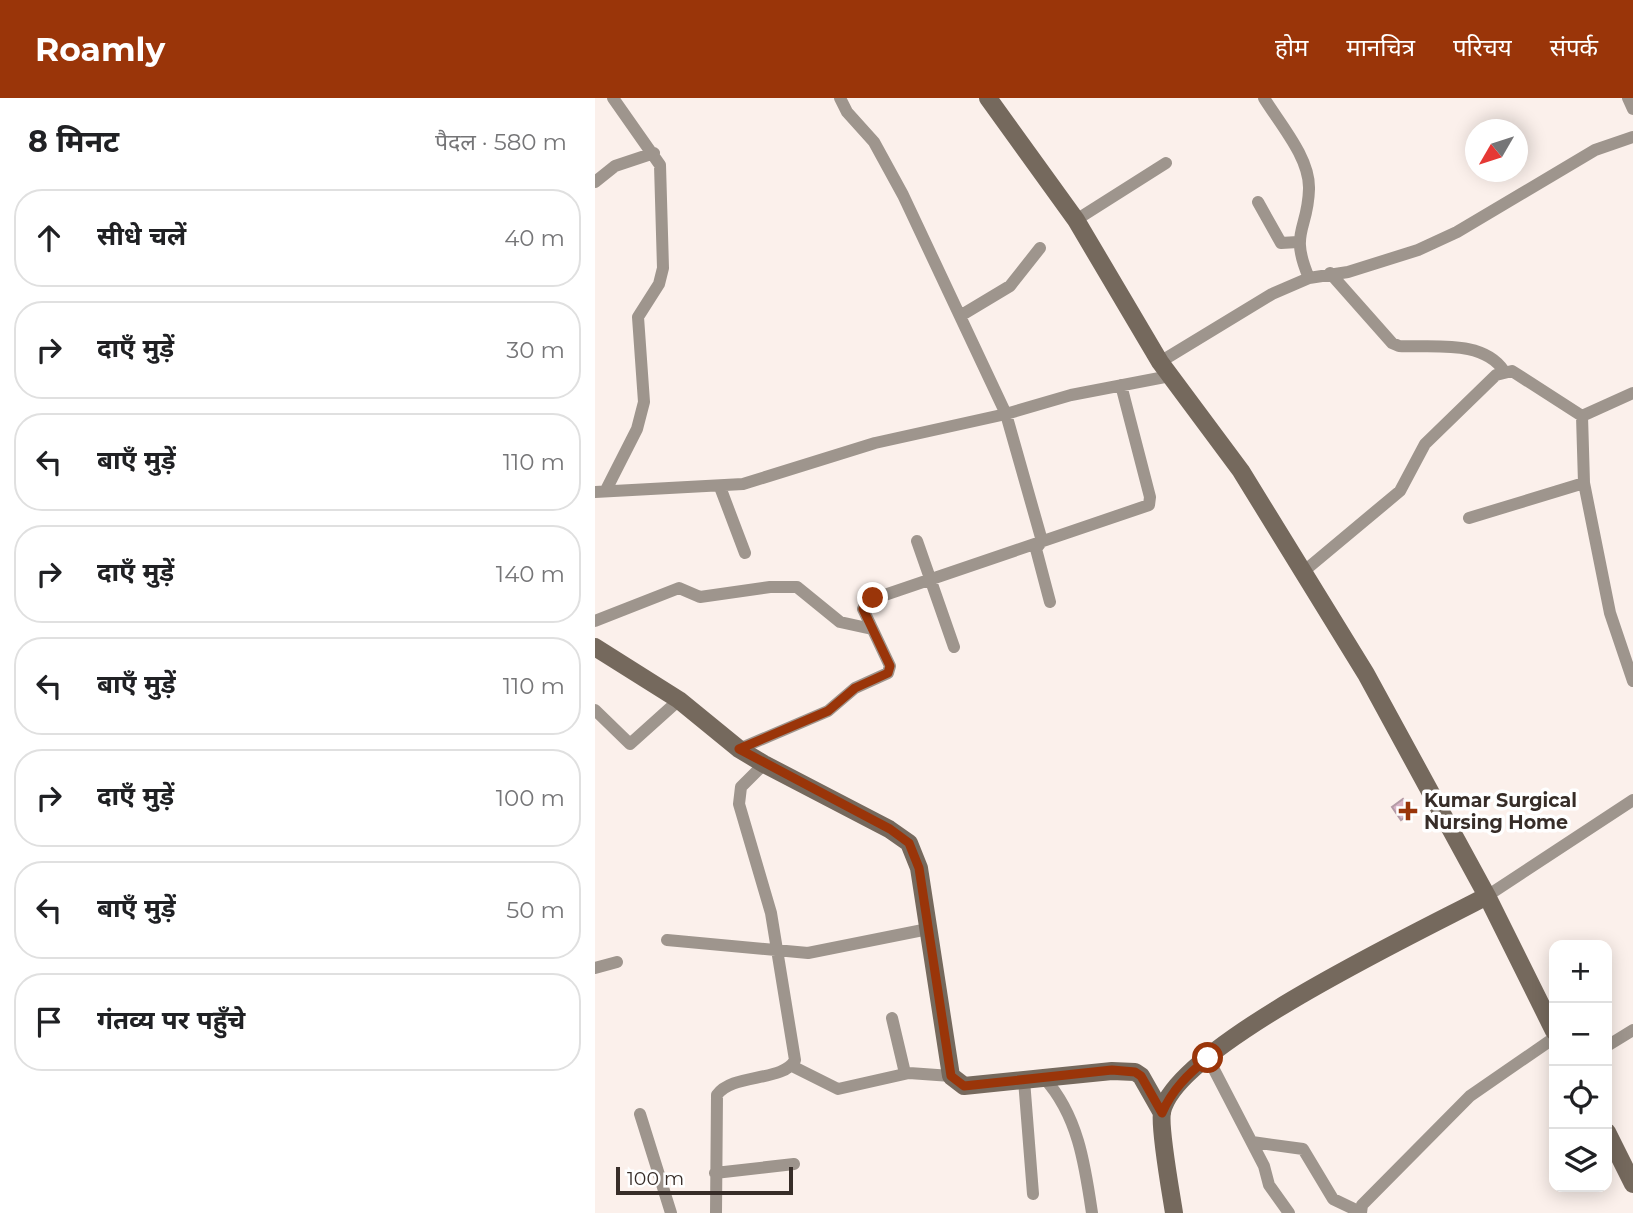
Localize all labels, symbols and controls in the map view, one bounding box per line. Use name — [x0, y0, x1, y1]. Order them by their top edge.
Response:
text: Roamly — [35, 29, 165, 69]
text: होम — [1275, 33, 1308, 62]
text: मानचित्र — [1346, 33, 1415, 62]
text: परिचय — [1453, 33, 1512, 62]
text: संपर्क — [1550, 33, 1598, 62]
north arrow — [1465, 119, 1528, 182]
text: 8 मिनट — [28, 123, 119, 160]
text: पैदल · 580 m — [435, 128, 567, 156]
icon: ahead — [30, 219, 68, 257]
text: सीधे चलें — [97, 220, 186, 252]
text: 40 m — [504, 224, 565, 252]
icon: right — [30, 331, 68, 369]
text: दाएँ मुड़ें — [97, 332, 174, 364]
text: 30 m — [506, 336, 565, 364]
icon: left — [30, 443, 68, 481]
text: बाएँ मुड़ें — [97, 444, 176, 476]
text: 110 m — [503, 448, 565, 476]
icon: right — [30, 555, 68, 593]
text: दाएँ मुड़ें — [97, 556, 174, 588]
text: 140 m — [496, 560, 565, 588]
route end — [857, 582, 888, 613]
icon: left — [30, 667, 68, 705]
text: बाएँ मुड़ें — [97, 668, 176, 700]
text: 110 m — [503, 672, 565, 700]
icon: right — [30, 779, 68, 817]
text: दाएँ मुड़ें — [97, 780, 174, 812]
text: 100 m — [496, 784, 565, 812]
place label: Kumar Surgical Nursing Home — [1424, 789, 1577, 834]
marker: Kumar Surgical Nursing Home — [1398, 801, 1418, 821]
icon: left — [30, 891, 68, 929]
text: बाएँ मुड़ें — [97, 892, 176, 924]
text: 50 m — [506, 896, 565, 924]
map controls — [1549, 940, 1612, 1192]
button: + — [1549, 940, 1612, 1003]
icon: arrive — [30, 1003, 68, 1041]
button: − — [1549, 1003, 1612, 1066]
text: गंतव्य पर पहुँचे — [97, 1004, 245, 1036]
route start — [1192, 1042, 1223, 1073]
button: locate — [1549, 1066, 1612, 1129]
button: layers — [1549, 1129, 1612, 1192]
scale bar — [616, 1164, 793, 1196]
text: 100 m — [627, 1167, 684, 1190]

